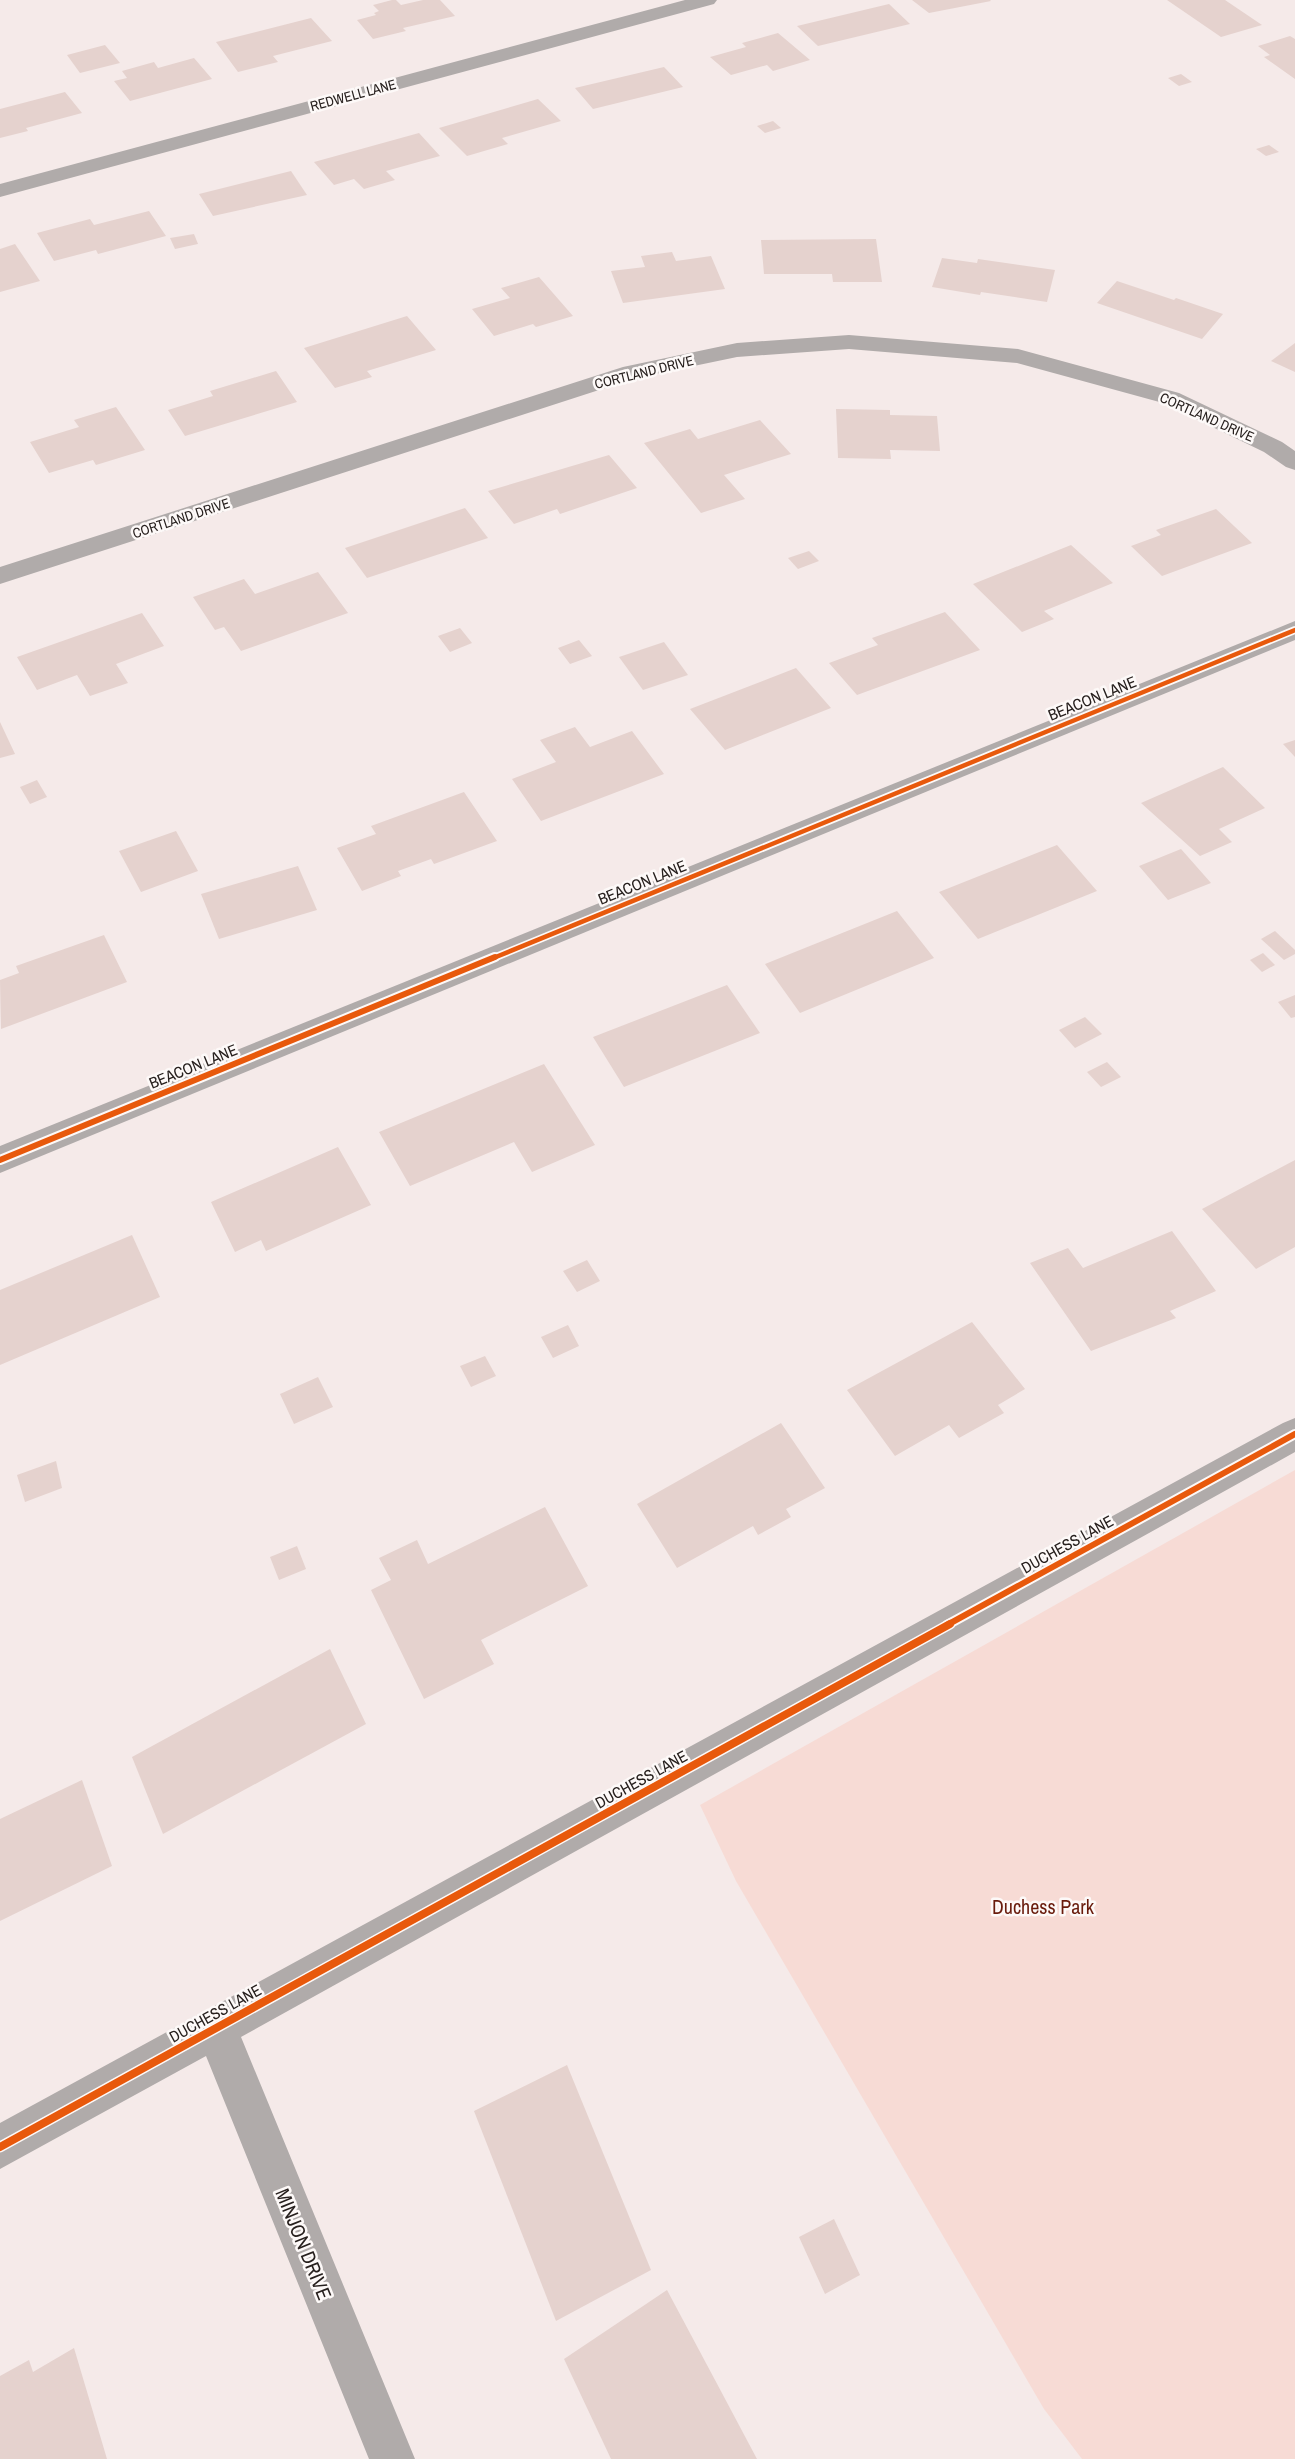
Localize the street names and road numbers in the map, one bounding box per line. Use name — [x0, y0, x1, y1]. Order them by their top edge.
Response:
street label: REDWELL LANE — [308, 75, 398, 115]
street label: CORTLAND DRIVE — [593, 351, 695, 393]
street label: CORTLAND DRIVE — [1157, 388, 1257, 446]
street label: CORTLAND DRIVE — [130, 494, 232, 542]
street label: BEACON LANE — [1045, 670, 1139, 726]
street label: BEACON LANE — [595, 854, 689, 910]
street label: BEACON LANE — [146, 1038, 240, 1094]
street label: DUCHESS LANE — [1017, 1510, 1117, 1578]
street label: DUCHESS LANE — [591, 1745, 691, 1813]
street label: DUCHESS LANE — [165, 1979, 265, 2047]
street label: MINJON DRIVE — [269, 2184, 339, 2304]

